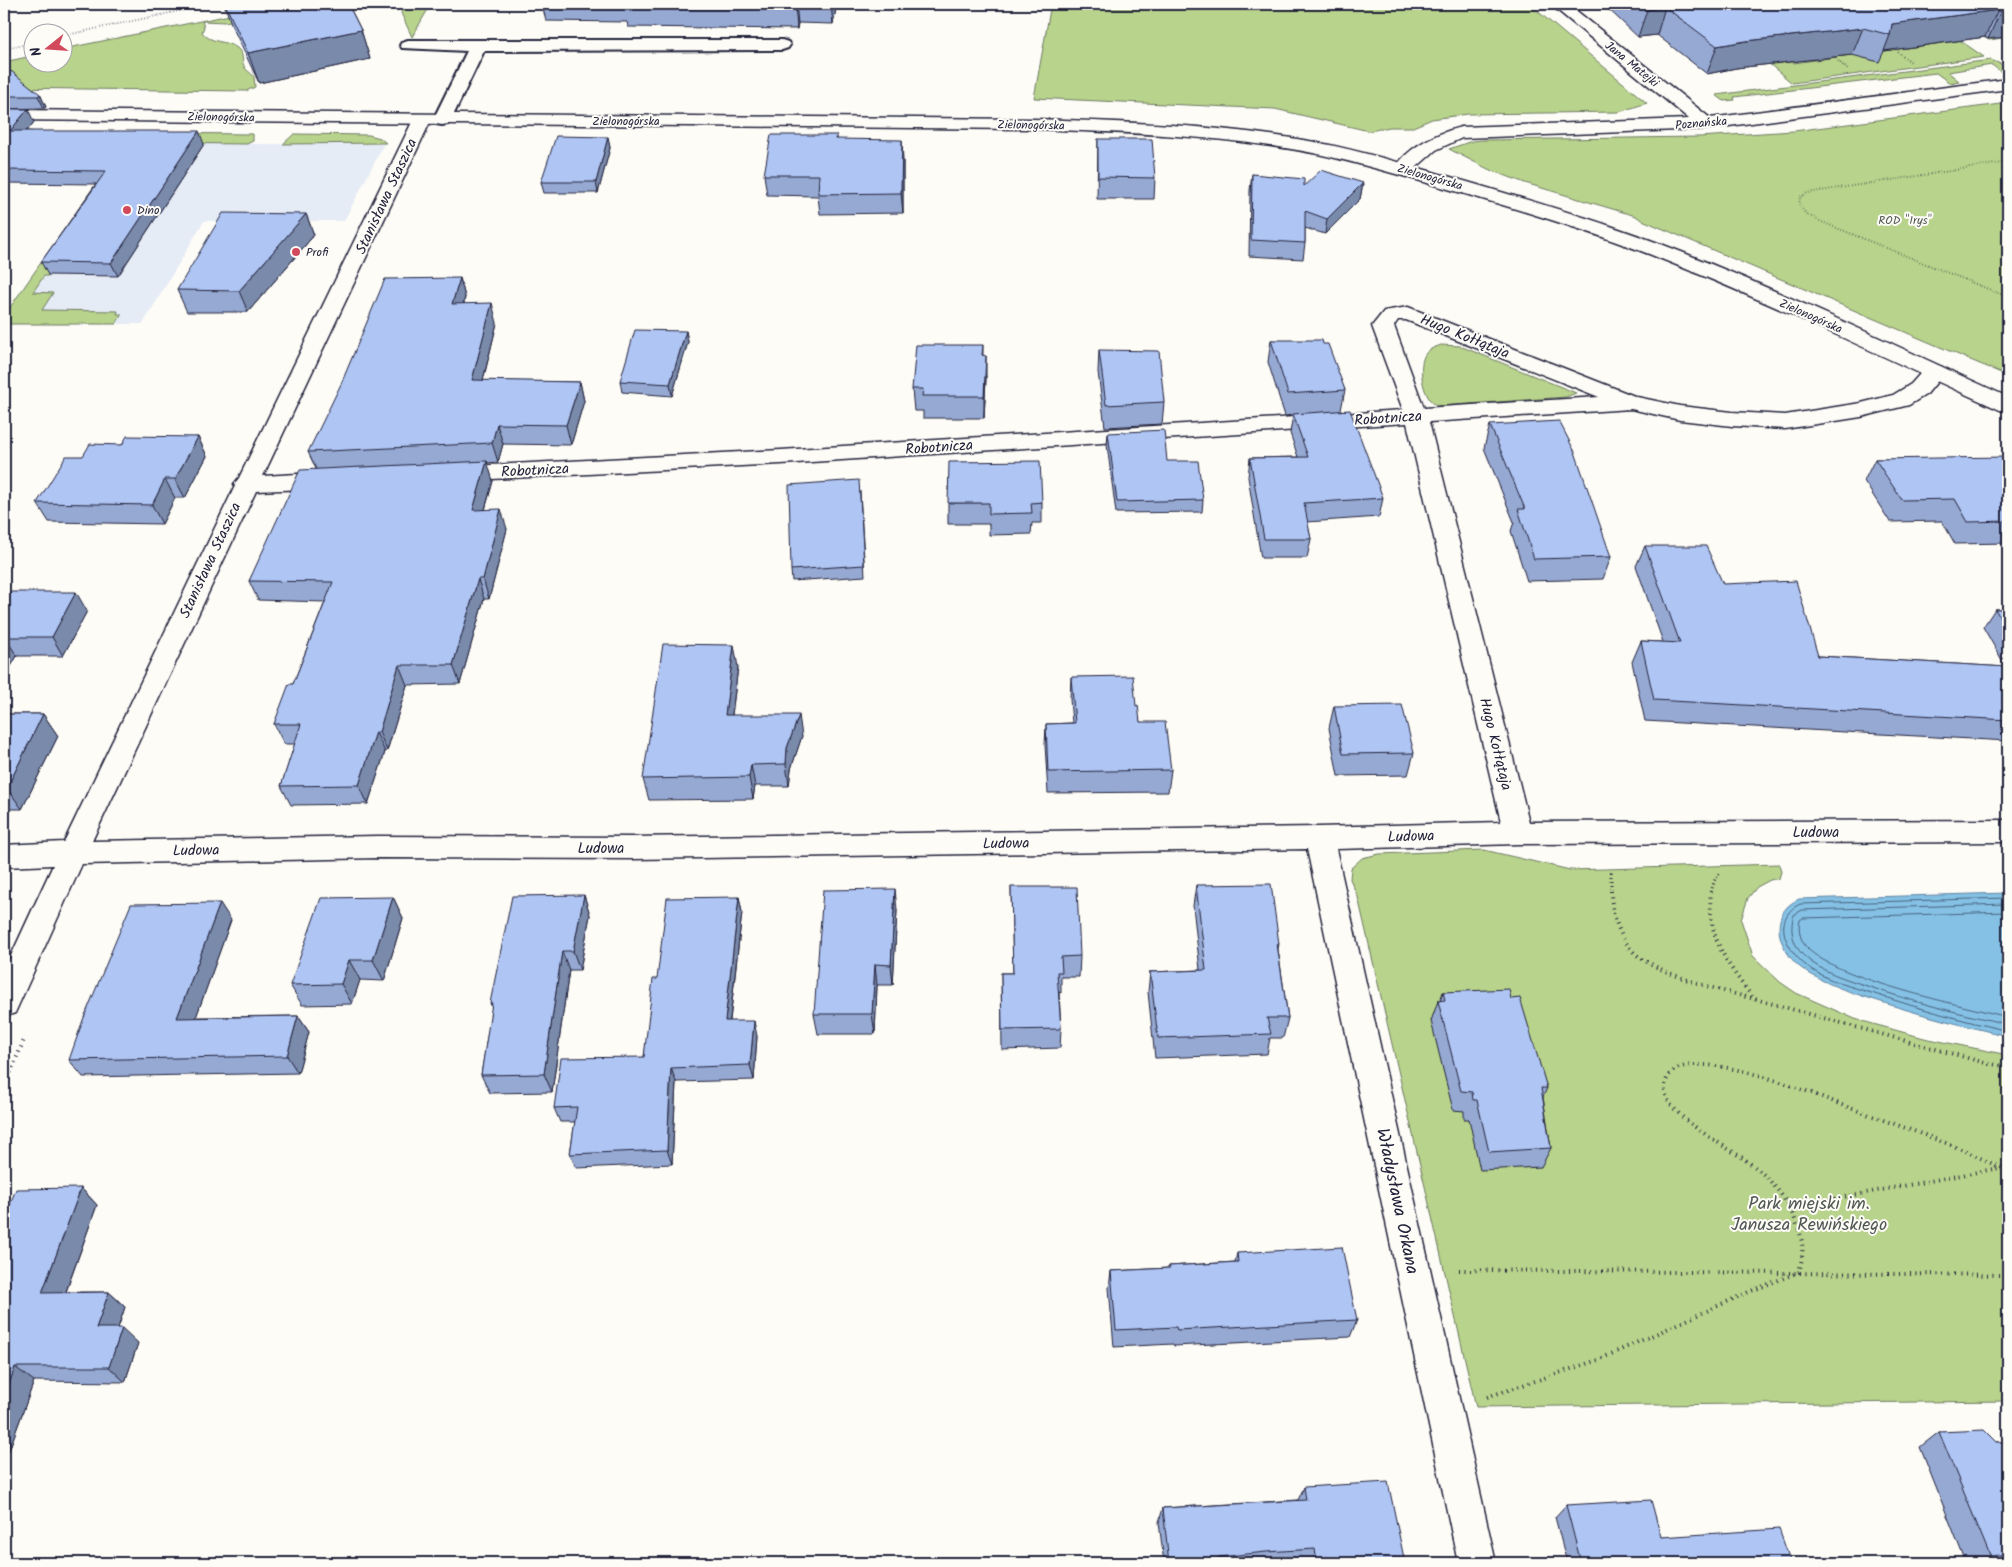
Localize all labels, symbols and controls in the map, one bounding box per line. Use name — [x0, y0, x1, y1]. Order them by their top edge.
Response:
north arrow — [22, 22, 72, 72]
street label: Jana Matejki — [1601, 37, 1664, 93]
text: N — [25, 44, 48, 59]
street label: Zielonogórska — [187, 107, 255, 128]
street label: Zielonogórska — [592, 112, 660, 131]
street label: Poznańska — [1674, 112, 1728, 135]
street label: Zielonogórska — [997, 115, 1065, 136]
street label: Stanisława Staszica — [350, 135, 424, 258]
street label: Zielonogórska — [1395, 159, 1465, 196]
place label: Dino — [137, 201, 159, 220]
marker: Dino — [121, 204, 133, 216]
park label: ROD "Irys" — [1878, 211, 1932, 230]
place label: Profi — [306, 243, 329, 262]
marker: Profi — [290, 246, 302, 258]
street label: Zielonogórska — [1776, 294, 1846, 339]
street label: Hugo Kołłątaja — [1416, 308, 1513, 366]
street label: Robotnicza — [1353, 405, 1423, 433]
street label: Robotnicza — [904, 434, 974, 462]
street label: Robotnicza — [501, 457, 570, 485]
street label: Stanisława Staszica — [174, 499, 248, 622]
street label: Hugo Kołłątaja — [1472, 695, 1518, 793]
street label: Ludowa — [1793, 821, 1839, 845]
street label: Ludowa — [1387, 824, 1435, 850]
street label: Ludowa — [982, 832, 1030, 856]
street label: Ludowa — [578, 837, 624, 861]
street label: Ludowa — [172, 839, 220, 863]
street label: Władysława Orkana — [1367, 1126, 1426, 1277]
park label: Park miejski im. Janusza Rewińskiego — [1731, 1190, 1887, 1240]

